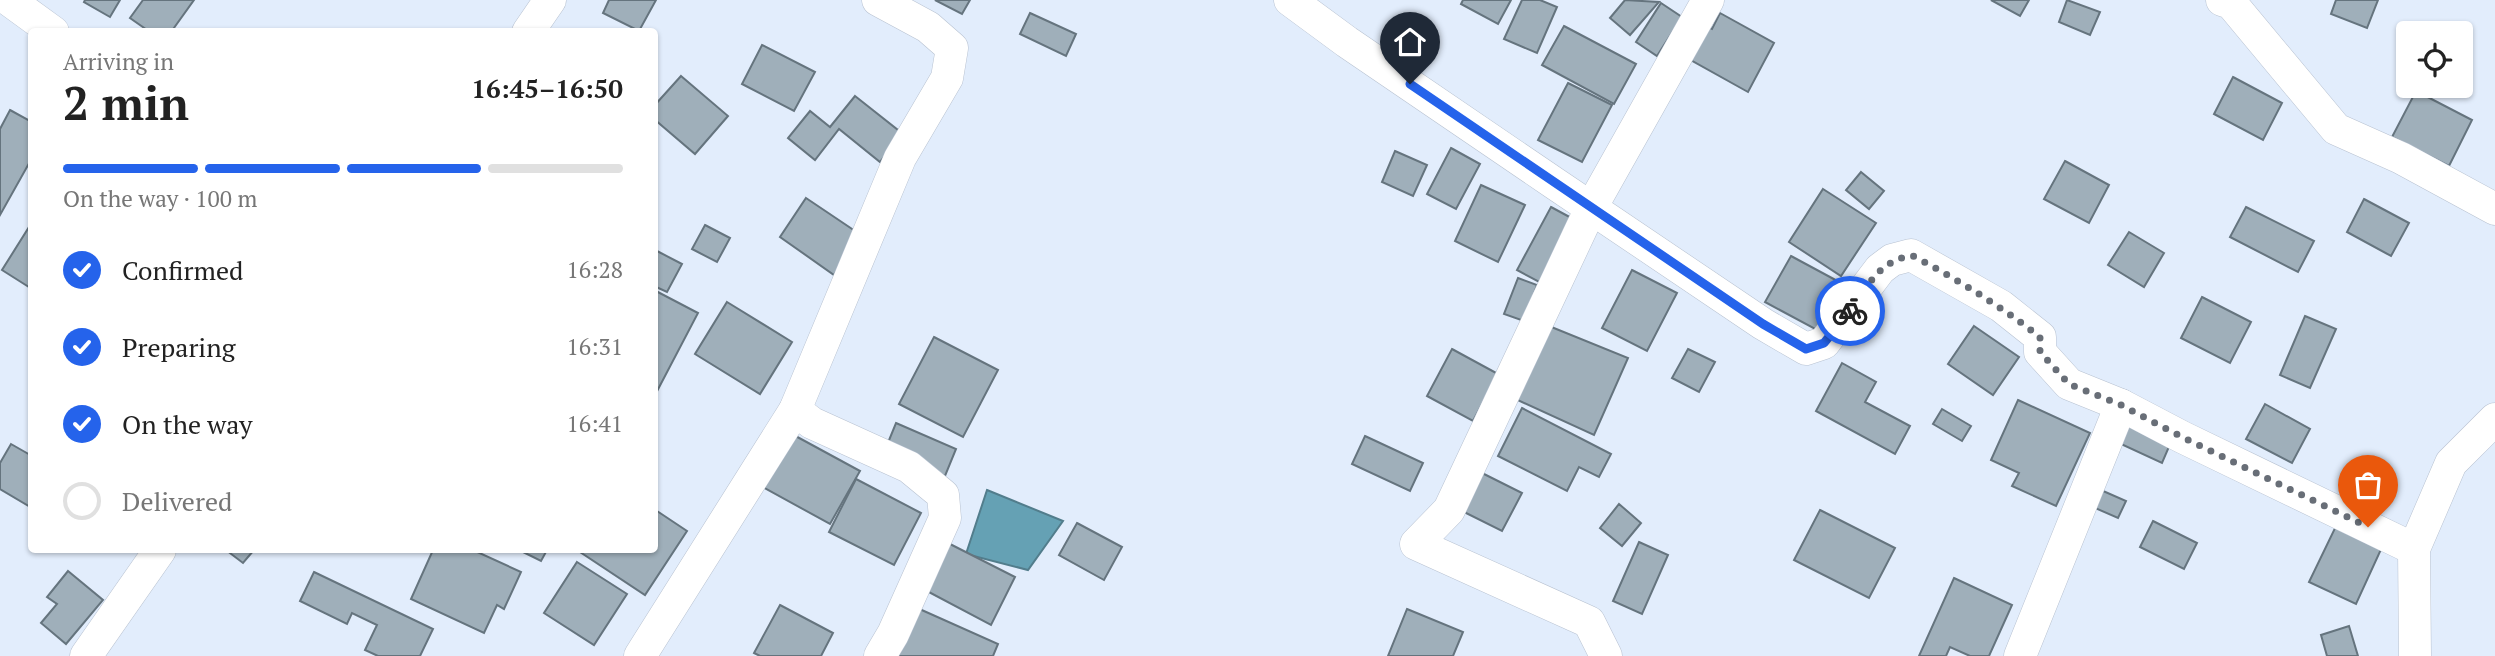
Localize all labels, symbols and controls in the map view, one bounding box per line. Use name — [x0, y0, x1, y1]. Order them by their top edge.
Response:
pin — [1380, 12.0, 1440, 84]
map controls — [2396, 21, 2473, 98]
button: locate — [2396, 21, 2473, 98]
icon: home — [1391, 23, 1429, 61]
text: Arriving in — [63, 46, 174, 77]
text: 16:45–16:50 — [471, 71, 623, 105]
text: 2 min — [63, 72, 189, 133]
text: On the way · 100 m — [63, 183, 257, 214]
icon: check — [63, 251, 101, 289]
text: Confirmed — [122, 253, 243, 287]
text: 16:28 — [566, 254, 623, 285]
courier — [1815, 276, 1885, 346]
icon: bike — [1831, 292, 1869, 330]
icon: check — [63, 328, 101, 366]
text: Preparing — [122, 330, 235, 364]
text: 16:31 — [566, 331, 623, 362]
icon: check — [63, 405, 101, 443]
text: On the way — [122, 407, 253, 441]
text: 16:41 — [566, 408, 623, 439]
pin — [2338, 455, 2398, 527]
icon: bag — [2349, 466, 2387, 504]
text: Delivered — [122, 484, 232, 518]

